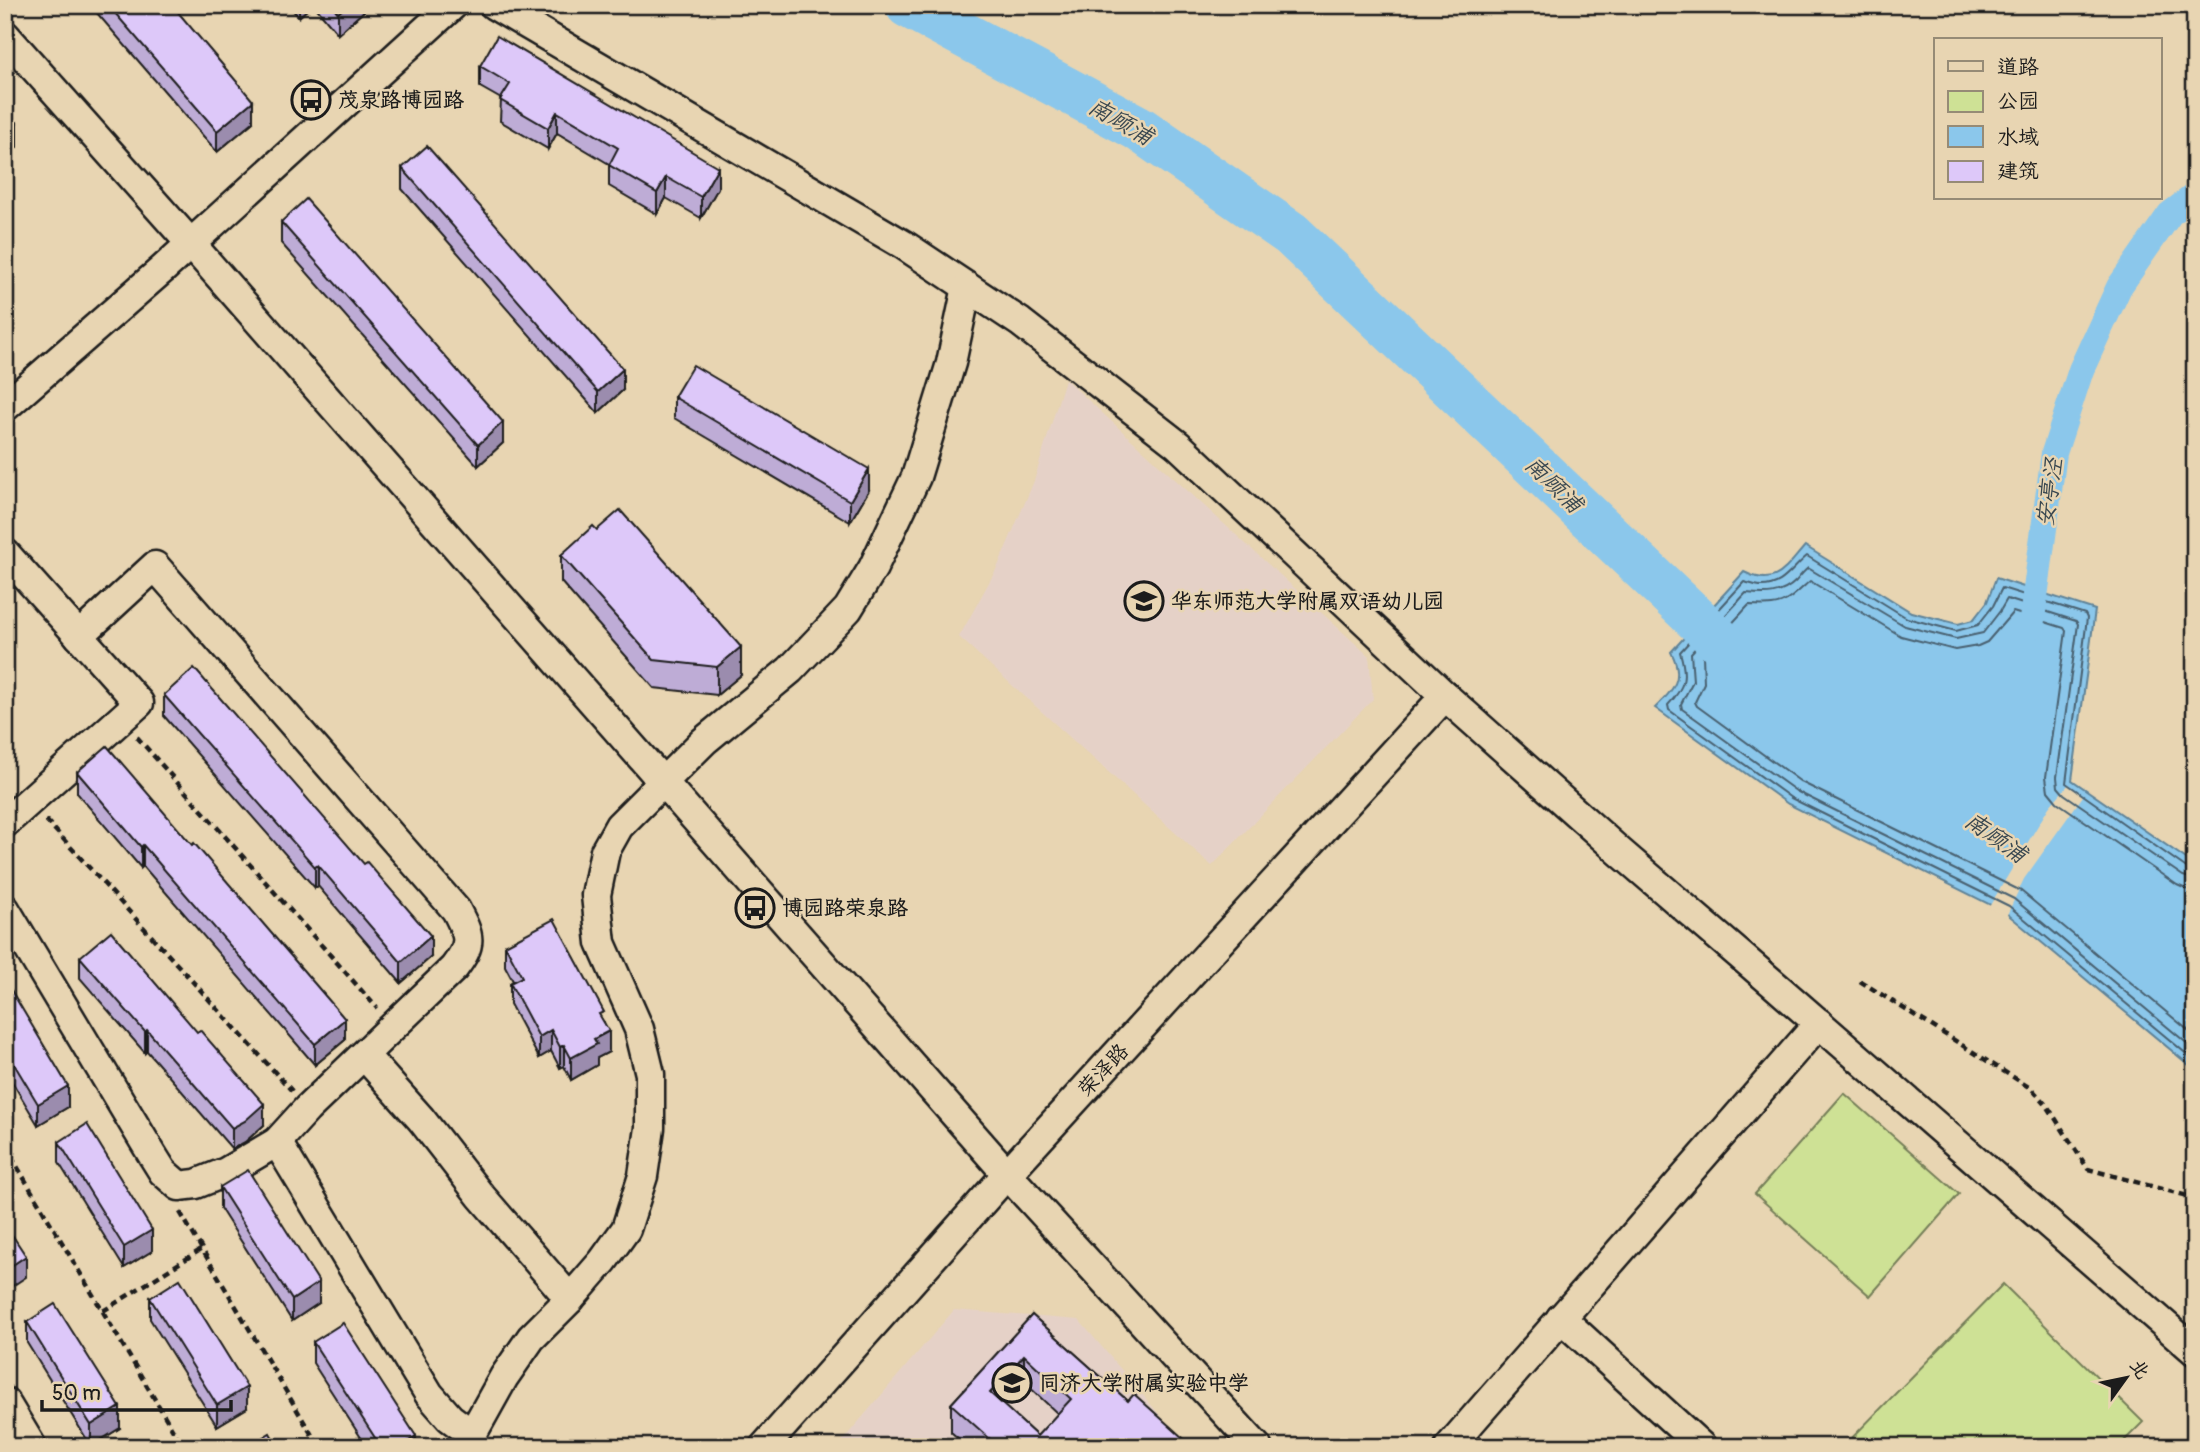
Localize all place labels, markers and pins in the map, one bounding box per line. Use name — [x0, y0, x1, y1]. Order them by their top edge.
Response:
bus stop icon: 茂泉路博园路 — [290, 79, 332, 121]
place label: 茂泉路博园路 — [338, 87, 464, 114]
school or university icon: 华东师范大学附属双语幼儿园 — [1123, 580, 1165, 622]
place label: 华东师范大学附属双语幼儿园 — [1171, 588, 1444, 615]
bus stop icon: 博园路荣泉路 — [734, 887, 776, 929]
place label: 博园路荣泉路 — [782, 895, 908, 922]
school or university icon: 同济大学附属实验中学 — [991, 1362, 1033, 1404]
place label: 同济大学附属实验中学 — [1039, 1370, 1249, 1397]

